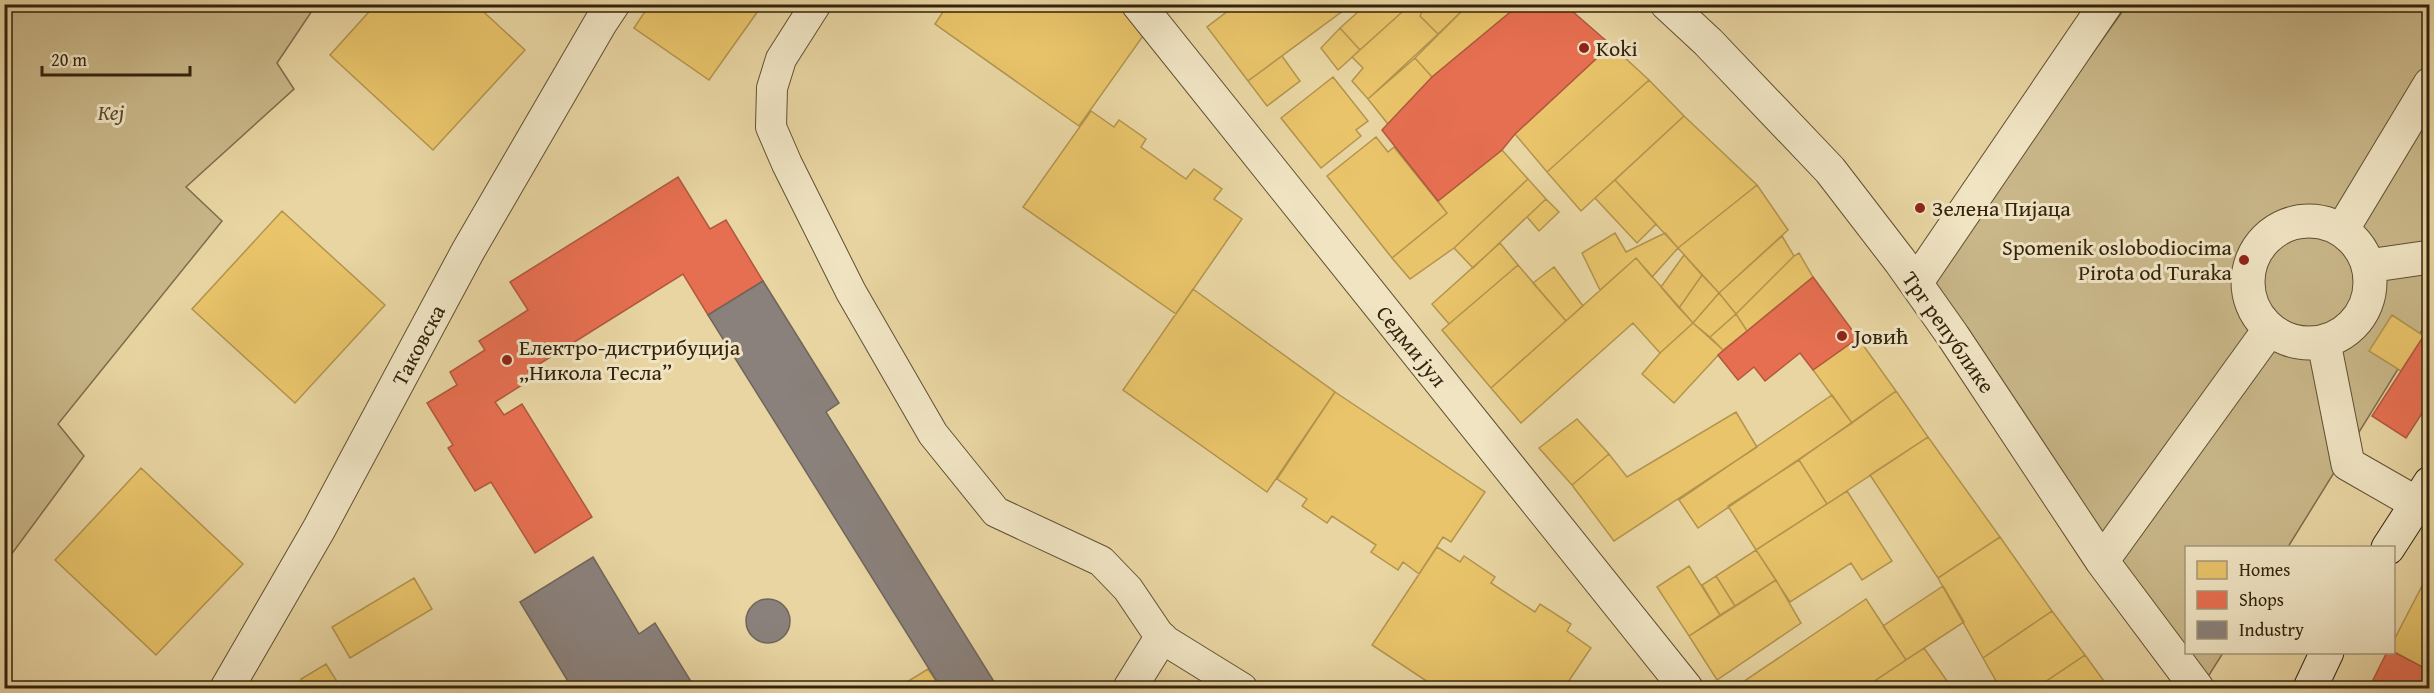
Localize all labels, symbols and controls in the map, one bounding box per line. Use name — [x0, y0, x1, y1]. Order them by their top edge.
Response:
place label: Koki — [1596, 32, 1638, 64]
scale bar — [42, 39, 190, 77]
marker: Koki — [1577, 41, 1591, 55]
text: 20 m — [51, 46, 87, 73]
park label: Кеј — [98, 96, 125, 128]
place label: Зелена Пијаца — [1932, 192, 2071, 224]
marker: Зелена Пијаца — [1913, 201, 1927, 215]
place label: Spomenik oslobodiocima Pirota od Turaka — [2002, 231, 2233, 288]
marker: Spomenik oslobodiocima Pirota od Turaka — [2237, 253, 2251, 267]
street label: Трг републике — [1895, 264, 2003, 400]
street label: Таковска — [383, 298, 453, 391]
street label: Седми јул — [1369, 298, 1455, 394]
place label: Јовић — [1851, 320, 1909, 352]
marker: Јовић — [1835, 329, 1849, 343]
place label: Електро-дистрибуција „Никола Тесла” — [519, 331, 741, 388]
marker: Електро-дистрибуција „Никола Тесла” — [500, 353, 514, 367]
legend — [2185, 546, 2395, 654]
text: Homes — [2239, 556, 2290, 583]
text: Shops — [2239, 586, 2284, 613]
text: Industry — [2239, 616, 2304, 643]

